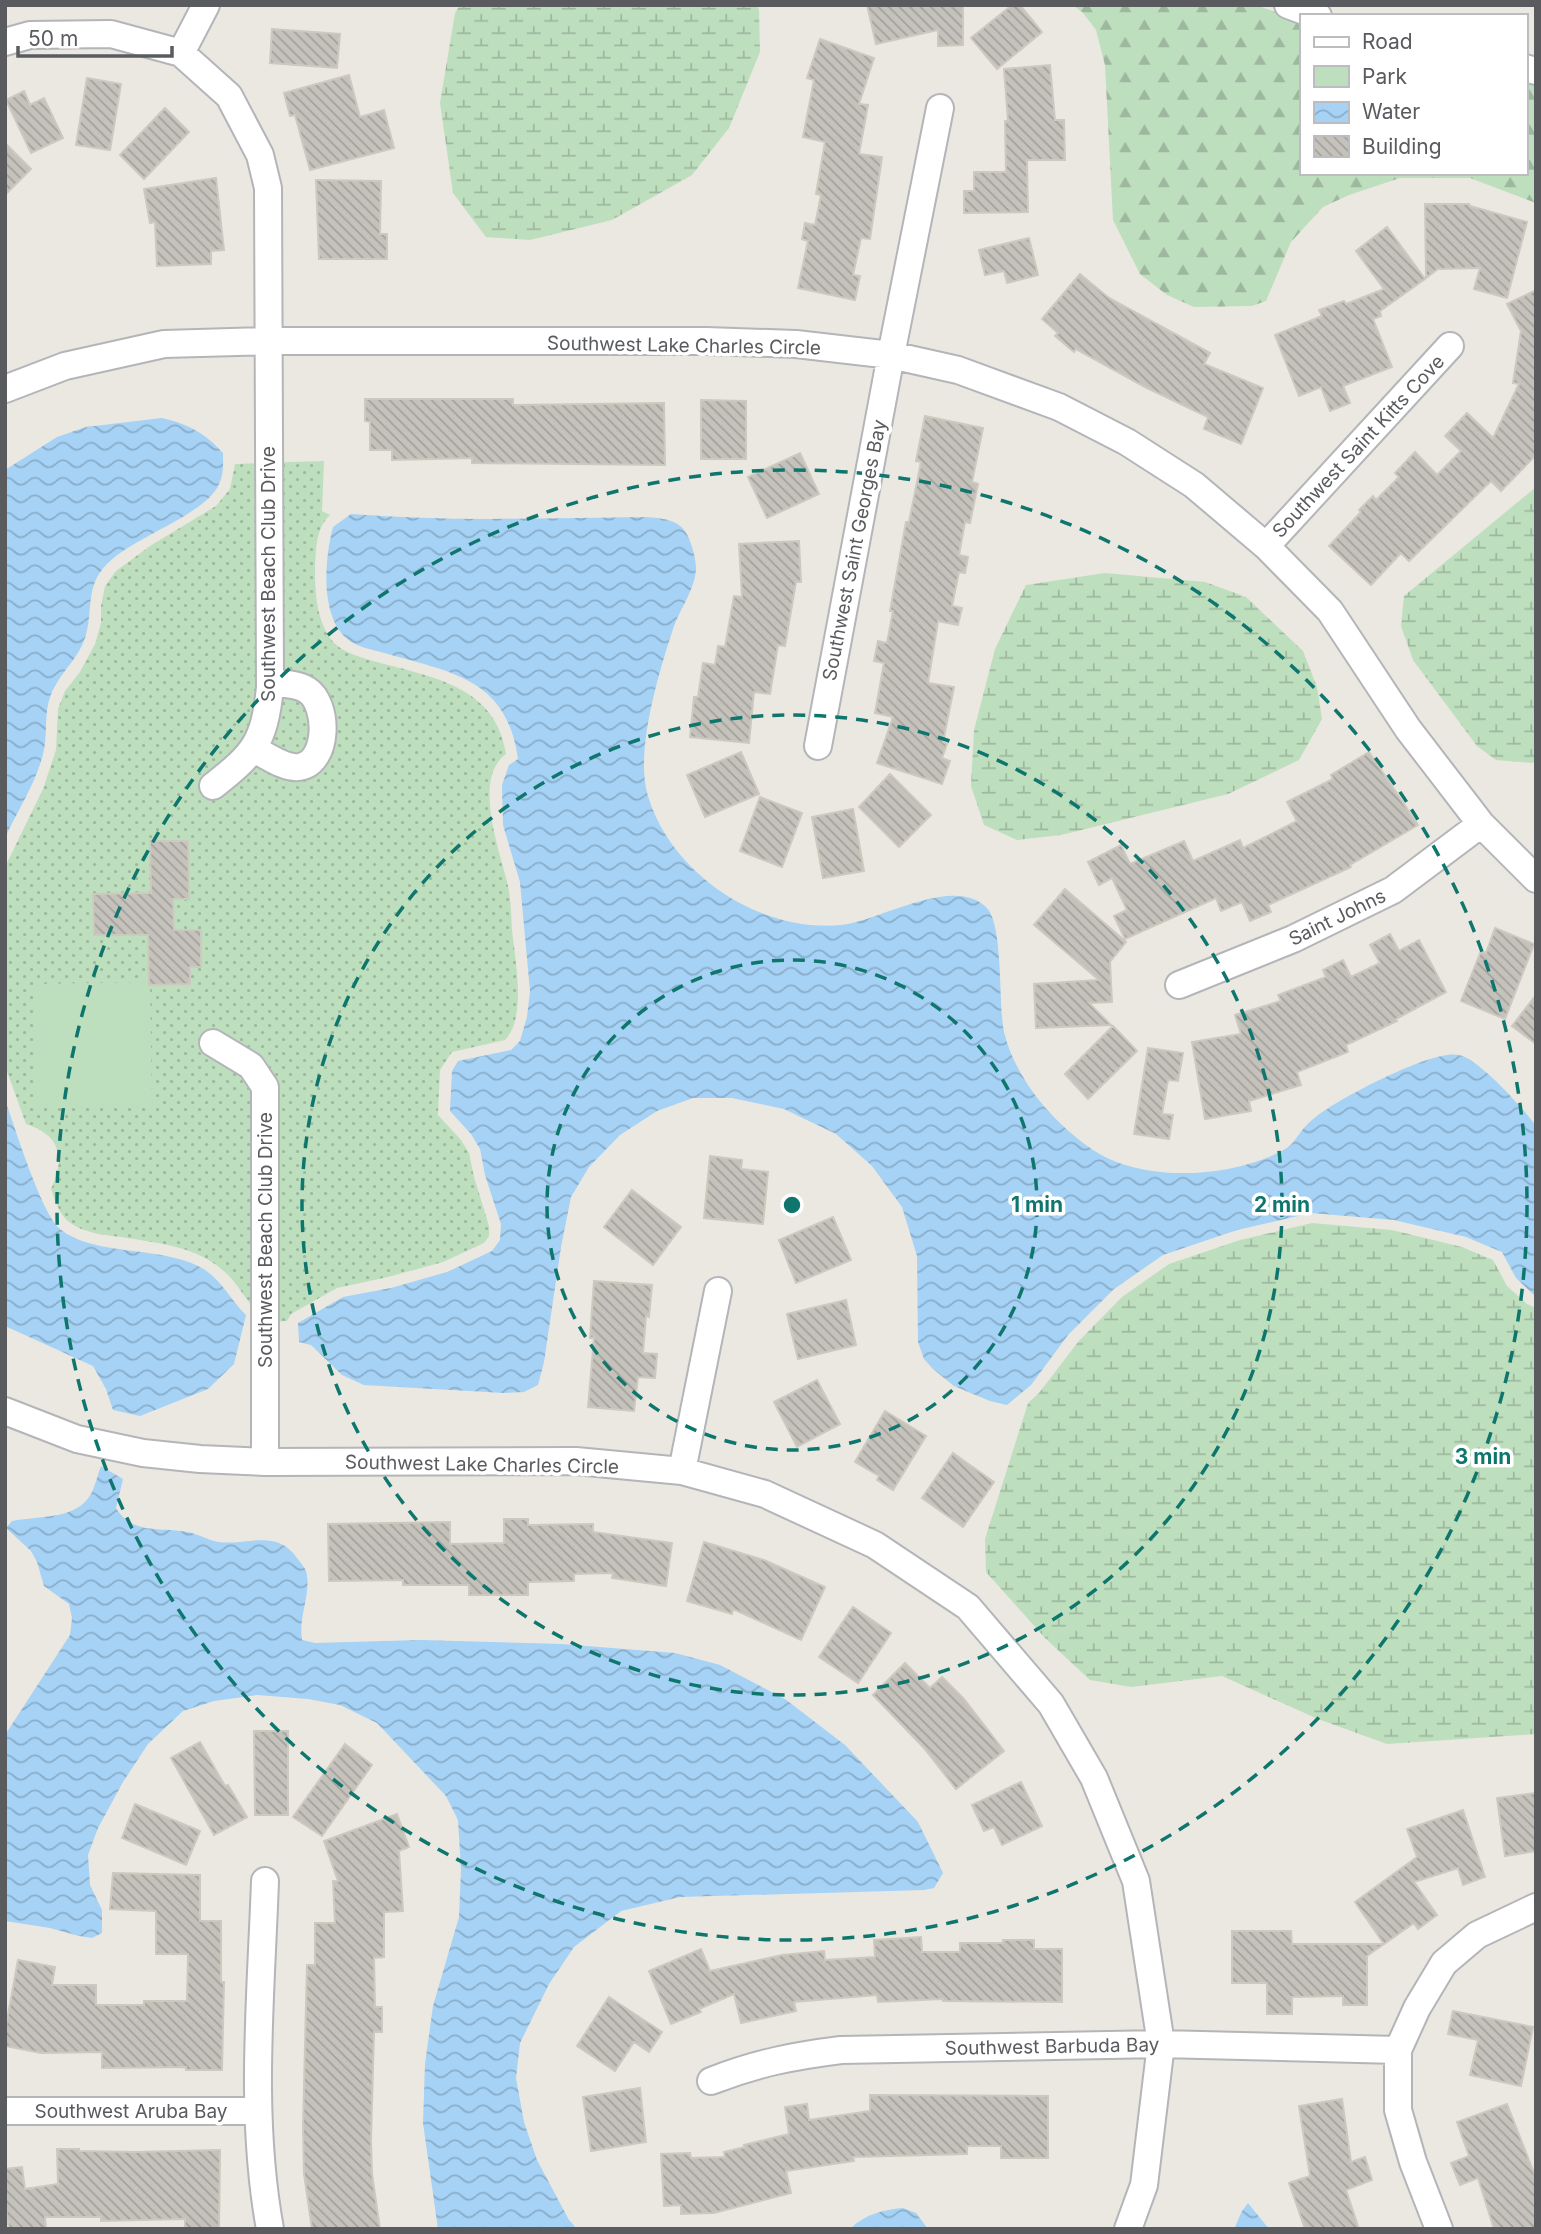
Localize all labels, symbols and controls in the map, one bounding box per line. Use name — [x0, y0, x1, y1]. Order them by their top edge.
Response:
scale bar — [18, 14, 172, 58]
legend — [1300, 14, 1527, 175]
text: 50 m — [28, 26, 78, 51]
text: Road — [1362, 29, 1413, 54]
text: Park — [1362, 64, 1407, 89]
text: Water — [1362, 99, 1420, 124]
text: Building — [1362, 134, 1442, 159]
street label: Southwest Lake Charles Circle — [547, 332, 821, 359]
street label: Southwest Saint Kitts Cove — [1268, 350, 1449, 542]
street label: Southwest Saint Georges Bay — [818, 417, 891, 683]
street label: Southwest Beach Club Drive — [257, 446, 280, 702]
street label: Saint Johns — [1285, 884, 1389, 951]
street label: Southwest Beach Club Drive — [254, 1112, 277, 1368]
text: 1 min — [1011, 1192, 1063, 1217]
text: 2 min — [1254, 1192, 1310, 1217]
centre of rings — [780, 1193, 804, 1217]
text: 3 min — [1455, 1444, 1511, 1469]
street label: Southwest Lake Charles Circle — [345, 1451, 619, 1478]
street label: Southwest Barbuda Bay — [944, 2033, 1160, 2060]
street label: Southwest Aruba Bay — [35, 2100, 228, 2123]

